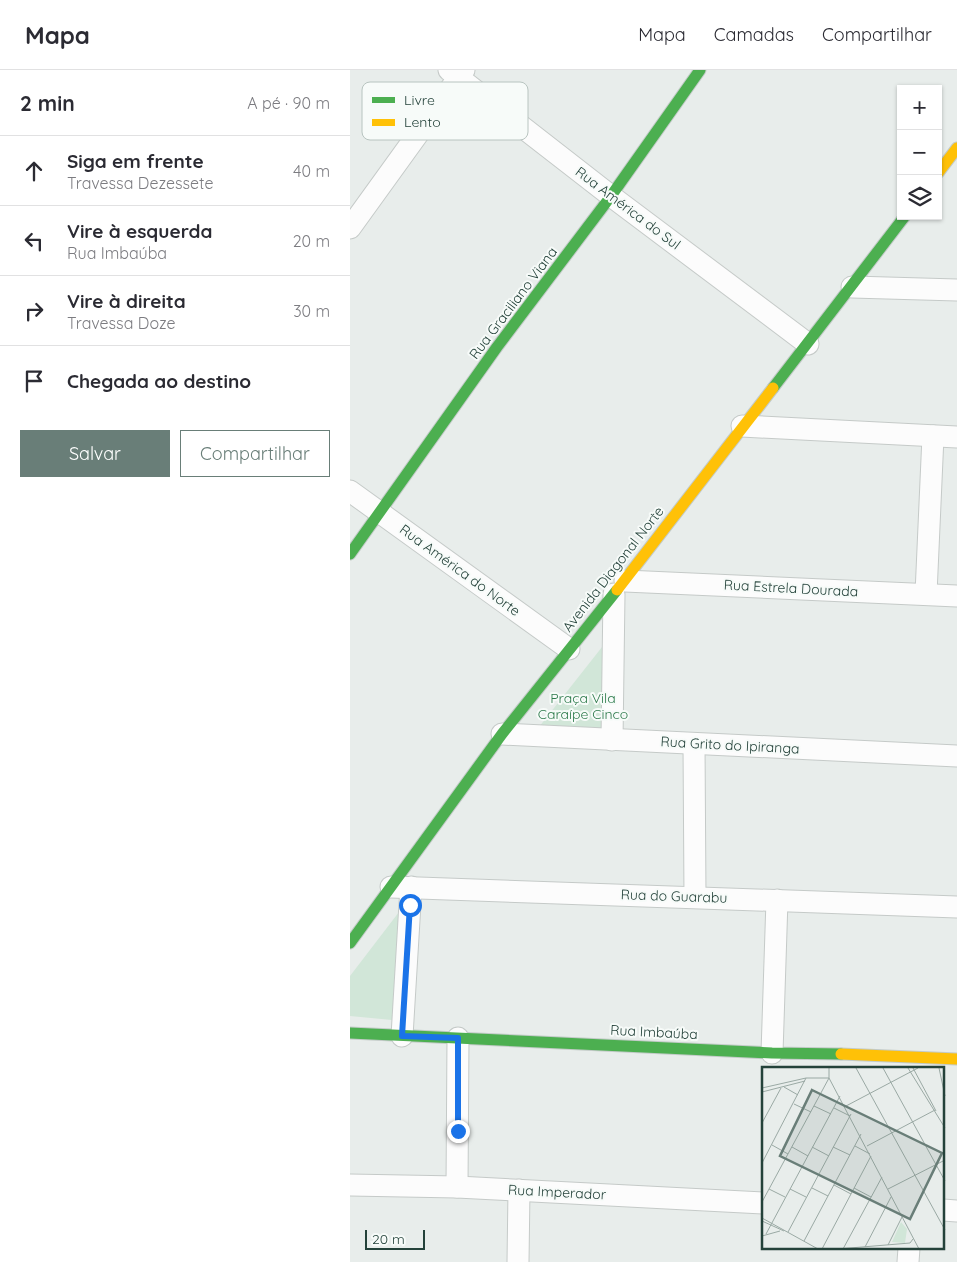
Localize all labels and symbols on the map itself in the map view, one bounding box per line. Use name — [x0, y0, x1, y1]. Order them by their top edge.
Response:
legend — [362, 82, 528, 140]
text: Livre — [404, 91, 435, 109]
text: Lento — [404, 113, 441, 131]
street label: Rua América do Sul — [572, 163, 684, 253]
street label: Rua Graciliano Viana — [465, 243, 561, 363]
street label: Avenida Diagonal Norte — [558, 503, 668, 635]
street label: Rua América do Norte — [396, 520, 524, 620]
street label: Rua Estrela Dourada — [723, 575, 859, 601]
park label: Praça Vila Caraípe Cinco — [538, 689, 628, 723]
street label: Rua Grito do Ipiranga — [660, 732, 800, 758]
street label: Rua do Guarabu — [620, 885, 728, 907]
route start — [399, 894, 422, 917]
street label: Rua Imbaúba — [610, 1021, 698, 1043]
inset map — [762, 1067, 944, 1250]
route end — [447, 1120, 470, 1143]
street label: Rua Imperador — [507, 1180, 607, 1204]
scale bar — [365, 1227, 425, 1250]

